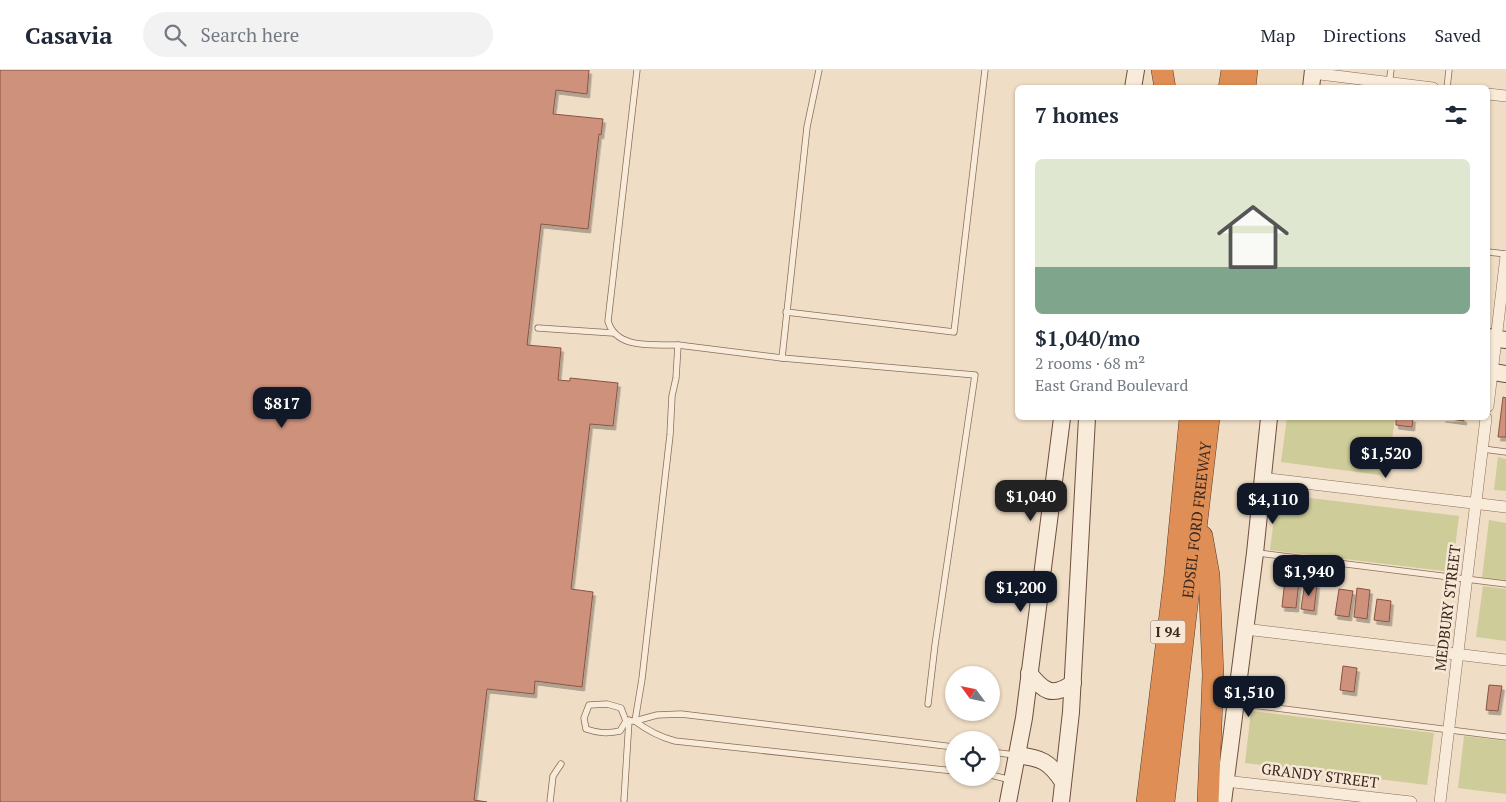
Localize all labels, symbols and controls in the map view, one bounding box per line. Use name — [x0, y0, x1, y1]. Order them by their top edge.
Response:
search box — [143, 12, 493, 57]
text: Casavia — [25, 19, 113, 51]
icon: search — [161, 21, 189, 49]
text: Search here — [201, 22, 299, 47]
text: Map — [1260, 23, 1295, 47]
text: Directions — [1323, 23, 1406, 47]
text: Saved — [1434, 23, 1481, 47]
text: 7 homes — [1035, 101, 1119, 129]
icon: filters — [1442, 101, 1470, 129]
icon: home — [1208, 192, 1298, 282]
text: $1,040/mo — [1035, 324, 1140, 352]
text: 2 rooms · 68 m² — [1035, 352, 1145, 374]
text: East Grand Boulevard — [1035, 374, 1188, 396]
pin: $817 — [252, 386, 312, 429]
text: $817 — [264, 392, 300, 414]
pin: $1,520 — [1345, 436, 1427, 479]
street label: EDSEL FORD FREEWAY — [1177, 440, 1215, 599]
text: $1,520 — [1361, 442, 1411, 464]
pin: $1,040 — [990, 480, 1072, 522]
pin: $4,110 — [1232, 482, 1314, 525]
text: $1,040 — [1006, 485, 1056, 507]
text: $4,110 — [1248, 488, 1298, 510]
street label: MEDBURY STREET — [1429, 544, 1465, 672]
pin: $1,940 — [1268, 554, 1350, 597]
text: $1,940 — [1284, 560, 1334, 582]
pin: $1,200 — [980, 570, 1062, 613]
text: $1,200 — [996, 576, 1046, 598]
road number: I 94 — [1150, 620, 1186, 644]
north arrow — [945, 666, 1000, 721]
map controls — [945, 666, 1000, 786]
pin: $1,510 — [1208, 676, 1290, 718]
text: $1,510 — [1224, 681, 1274, 703]
button: locate — [945, 731, 1000, 786]
street label: GRANDY STREET — [1260, 758, 1380, 792]

